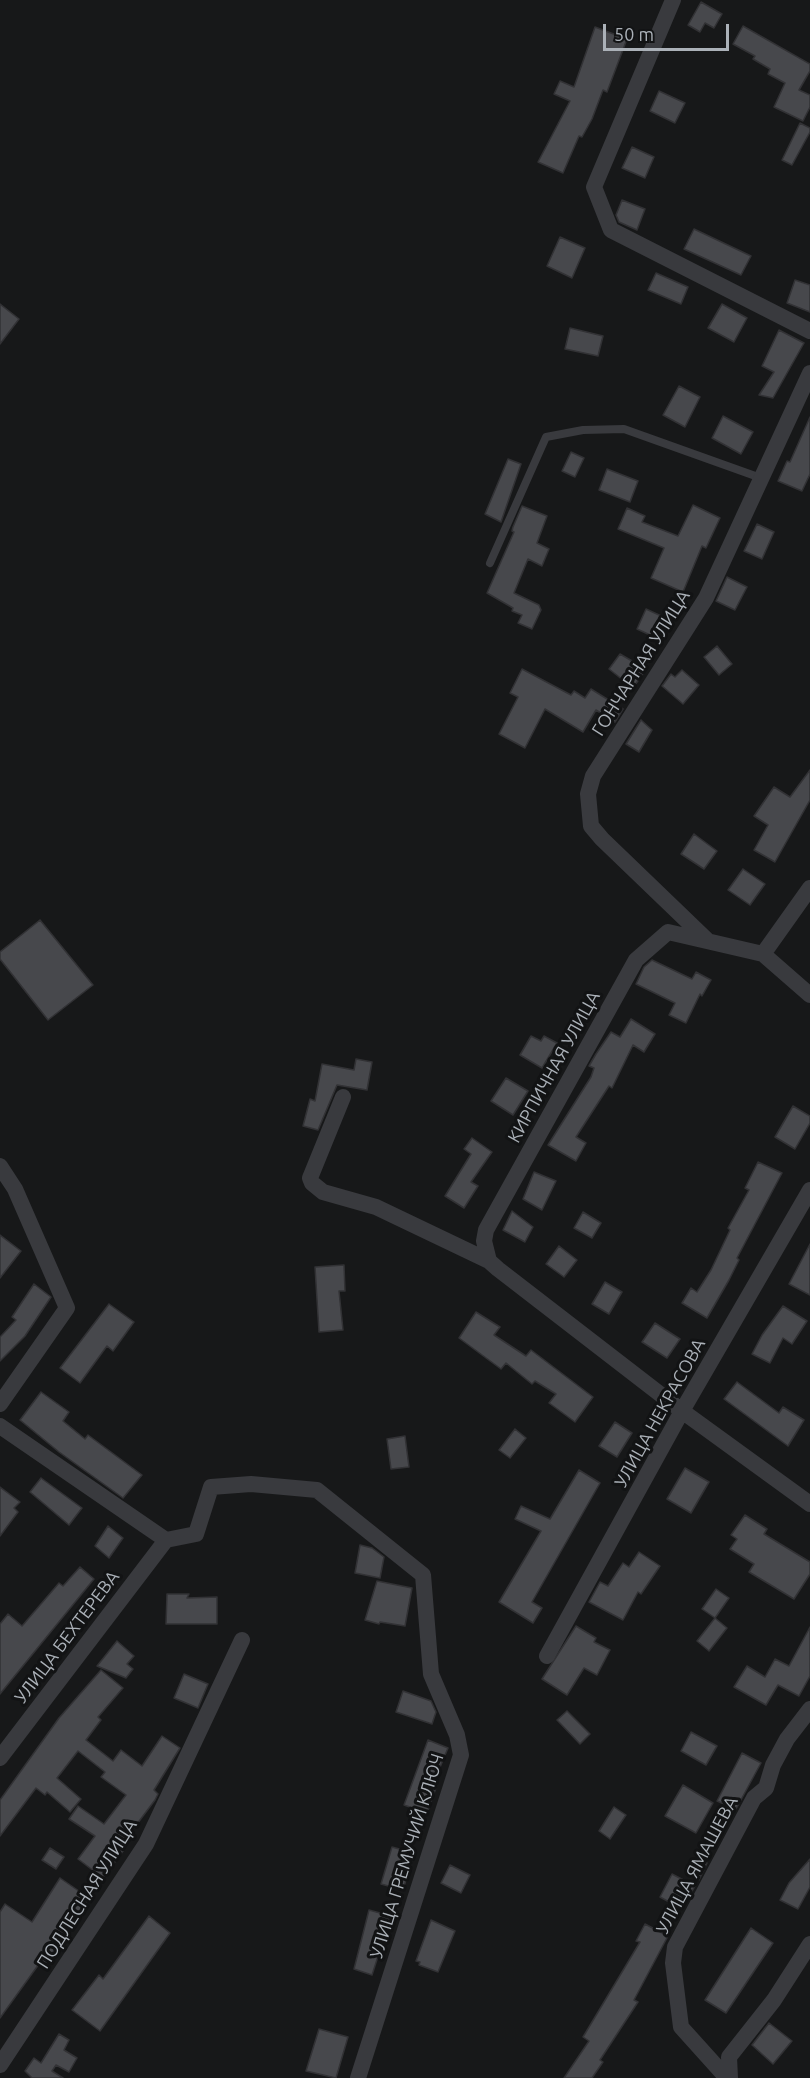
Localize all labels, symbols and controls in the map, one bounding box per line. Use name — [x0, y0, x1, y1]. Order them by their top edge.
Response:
scale bar — [606, 12, 732, 50]
text: 50 m — [614, 24, 654, 44]
street label: ГОНЧАРНАЯ УЛИЦА — [587, 586, 695, 740]
street label: КИРПИЧНАЯ УЛИЦА — [503, 987, 605, 1147]
street label: УЛИЦА НЕКРАСОВА — [610, 1335, 710, 1491]
street label: УЛИЦА БЕХТЕРЕВА — [10, 1567, 124, 1707]
street label: УЛИЦА ГРЕМУЧИЙ КЛЮЧ — [366, 1751, 448, 1961]
street label: УЛИЦА ЯМАШЕВА — [652, 1792, 742, 1938]
street label: ПОДЛЕСНАЯ УЛИЦА — [32, 1815, 142, 1973]

